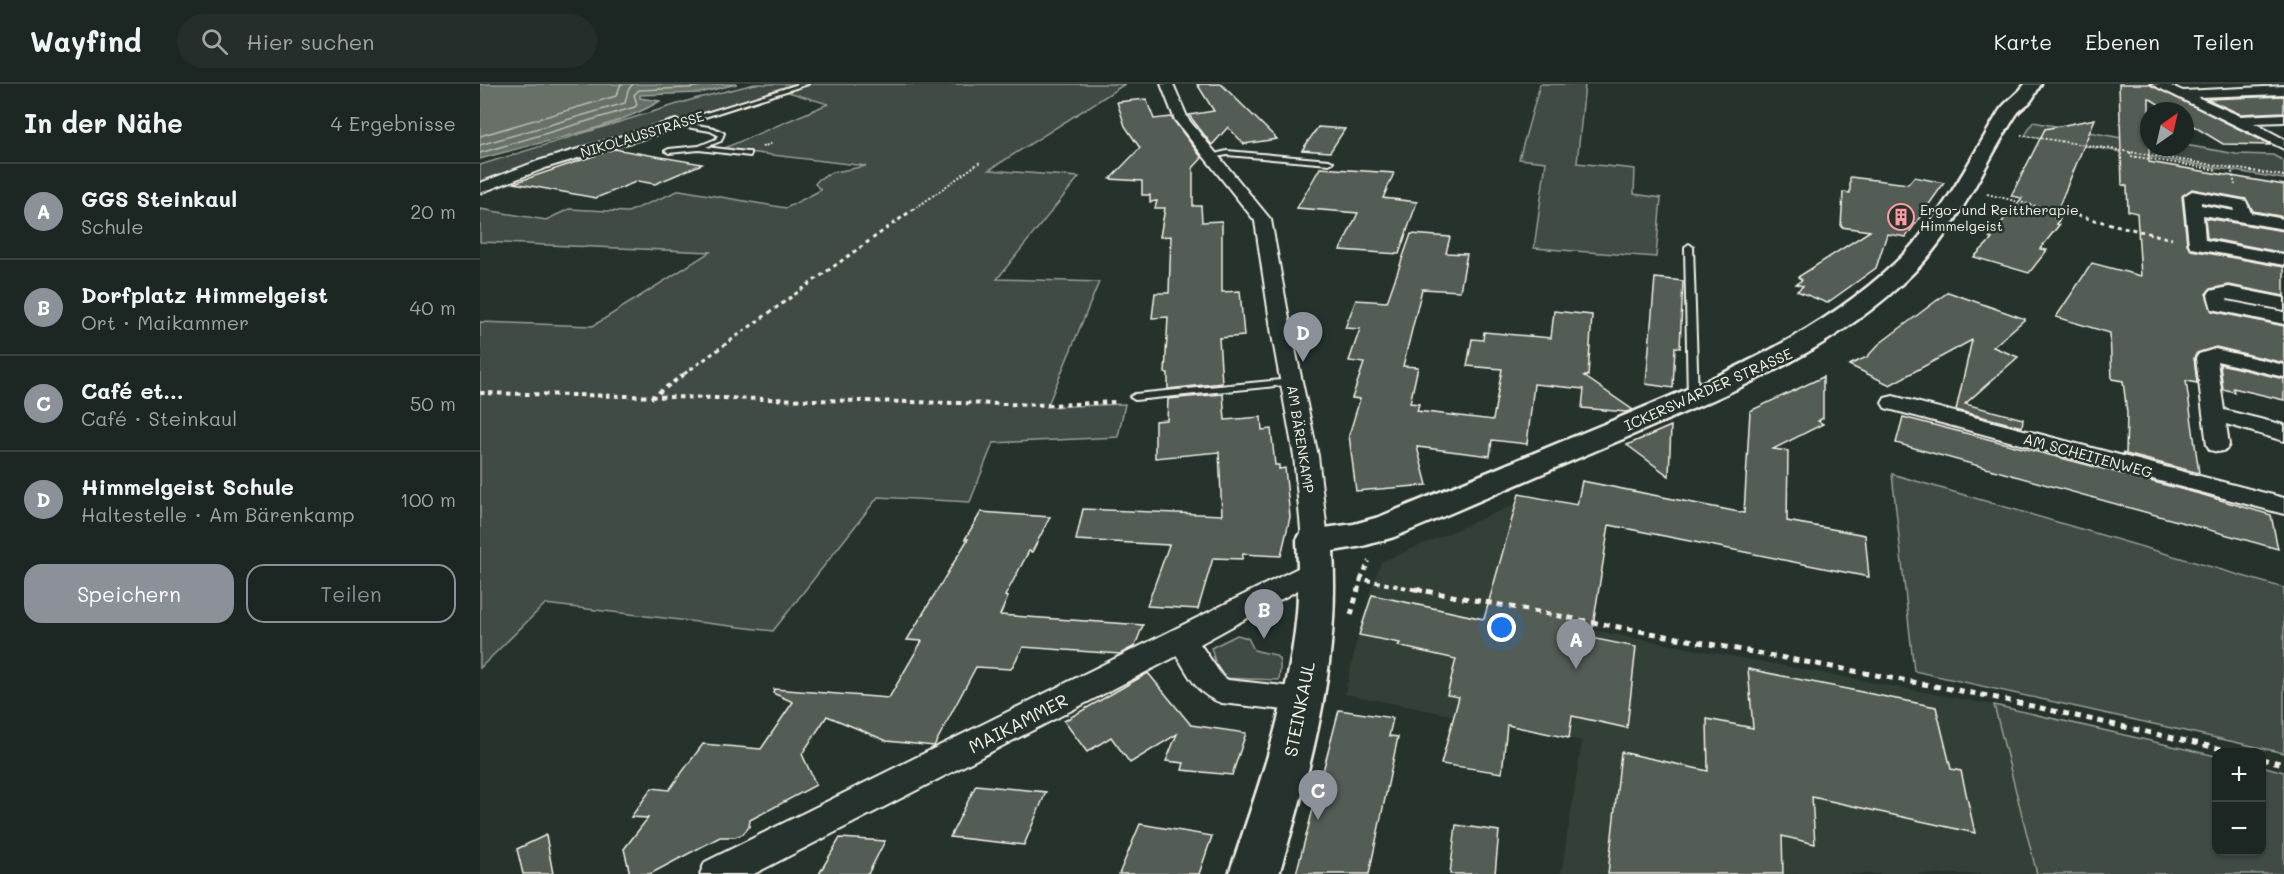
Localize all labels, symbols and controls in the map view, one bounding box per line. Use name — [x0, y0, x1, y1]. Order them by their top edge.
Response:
search box — [177, 14, 597, 68]
text: Wayfind — [30, 23, 141, 59]
icon: search — [198, 25, 231, 58]
text: Hier suchen — [246, 27, 374, 56]
text: Karte — [1994, 28, 2052, 55]
text: Ebenen — [2085, 28, 2160, 55]
text: Teilen — [2193, 28, 2254, 55]
north arrow — [2140, 102, 2194, 156]
text: In der Nähe — [24, 106, 183, 140]
street label: NIKOLAUSSTRASSE — [578, 106, 706, 162]
text: 4 Ergebnisse — [331, 110, 456, 136]
text: GGS Steinkaul — [81, 184, 237, 213]
text: A — [37, 198, 50, 224]
text: 20 m — [410, 198, 456, 224]
place label: Ergo- und Reittherapie Himmelgeist — [1920, 200, 2079, 235]
building icon: Ergo- und Reittherapie Himmelgeist — [1886, 202, 1916, 232]
text: Schule — [81, 213, 144, 239]
text: Dorfplatz Himmelgeist — [81, 280, 328, 309]
text: B — [37, 294, 50, 320]
text: 40 m — [410, 294, 456, 320]
text: Ort · Maikammer — [81, 309, 249, 335]
pin: D — [1284, 312, 1322, 362]
street label: ICKERSWARDER STRASSE — [1621, 343, 1795, 435]
text: Café et... — [81, 376, 184, 405]
street label: AM BÄRENKAMP — [1283, 384, 1319, 495]
text: C — [36, 390, 51, 416]
text: 50 m — [410, 390, 456, 416]
text: Café · Steinkaul — [81, 405, 237, 431]
street label: AM SCHEITENWEG — [2021, 428, 2155, 482]
text: Himmelgeist Schule — [81, 472, 294, 501]
text: D — [36, 486, 51, 512]
text: 100 m — [400, 486, 456, 512]
text: Haltestelle · Am Bärenkamp — [81, 501, 355, 527]
button: Speichern — [24, 564, 234, 623]
button: Teilen — [246, 564, 456, 623]
pin: B — [1244, 590, 1284, 639]
your location — [1487, 613, 1516, 642]
pin: A — [1556, 620, 1596, 669]
street label: STEINKAUL — [1278, 659, 1320, 759]
street label: MAIKAMMER — [964, 688, 1072, 758]
map controls — [2212, 748, 2266, 856]
button: + — [2212, 748, 2266, 802]
pin: C — [1298, 770, 1338, 820]
button: − — [2212, 802, 2266, 856]

